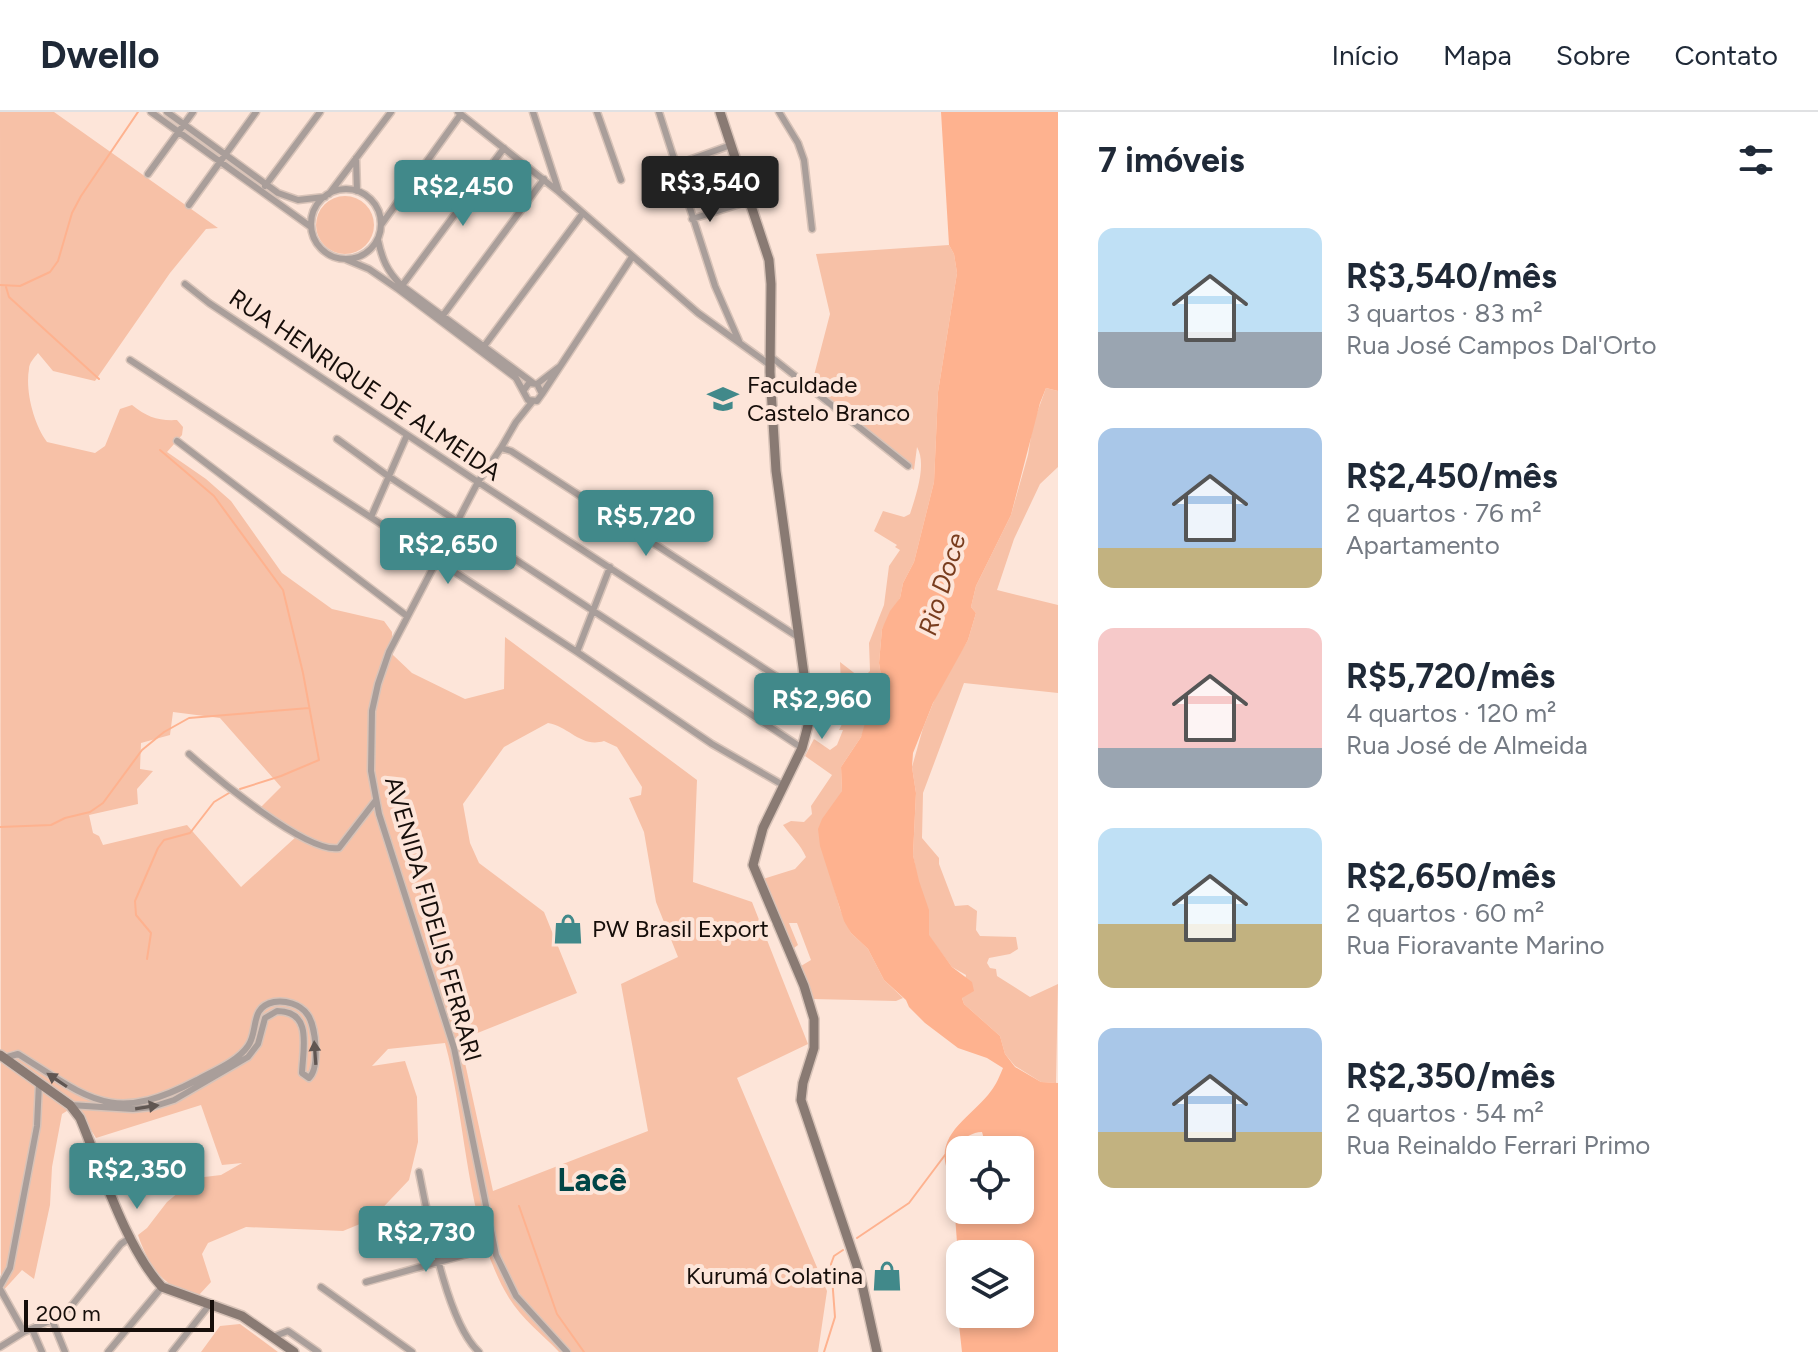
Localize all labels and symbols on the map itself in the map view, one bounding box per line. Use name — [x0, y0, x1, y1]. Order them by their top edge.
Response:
pin: R$3,540 — [636, 156, 784, 224]
pin: R$2,450 — [389, 160, 537, 228]
street label: RUA HENRIQUE DE ALMEIDA — [224, 283, 507, 487]
place label: Faculdade Castelo Branco — [747, 370, 910, 427]
school or university icon: Faculdade Castelo Branco — [706, 382, 740, 416]
pin: R$5,720 — [572, 490, 720, 558]
pin: R$2,650 — [374, 518, 522, 586]
water label: Rio Doce — [911, 529, 973, 639]
pin: R$2,960 — [748, 673, 896, 741]
street label: AVENIDA FIDELIS FERRARI — [379, 773, 488, 1065]
shop icon: PW Brasil Export — [551, 912, 585, 946]
place label: PW Brasil Export — [592, 914, 769, 943]
one-way arrow — [308, 1040, 321, 1065]
one-way arrow — [46, 1073, 67, 1088]
one-way arrow — [135, 1100, 160, 1113]
pin: R$2,350 — [63, 1143, 211, 1211]
district label: Lacê — [557, 1161, 627, 1199]
pin: R$2,730 — [352, 1206, 500, 1274]
shop icon: Kurumá Colatina — [870, 1259, 904, 1293]
place label: Kurumá Colatina — [686, 1261, 863, 1290]
scale bar — [24, 1296, 214, 1332]

